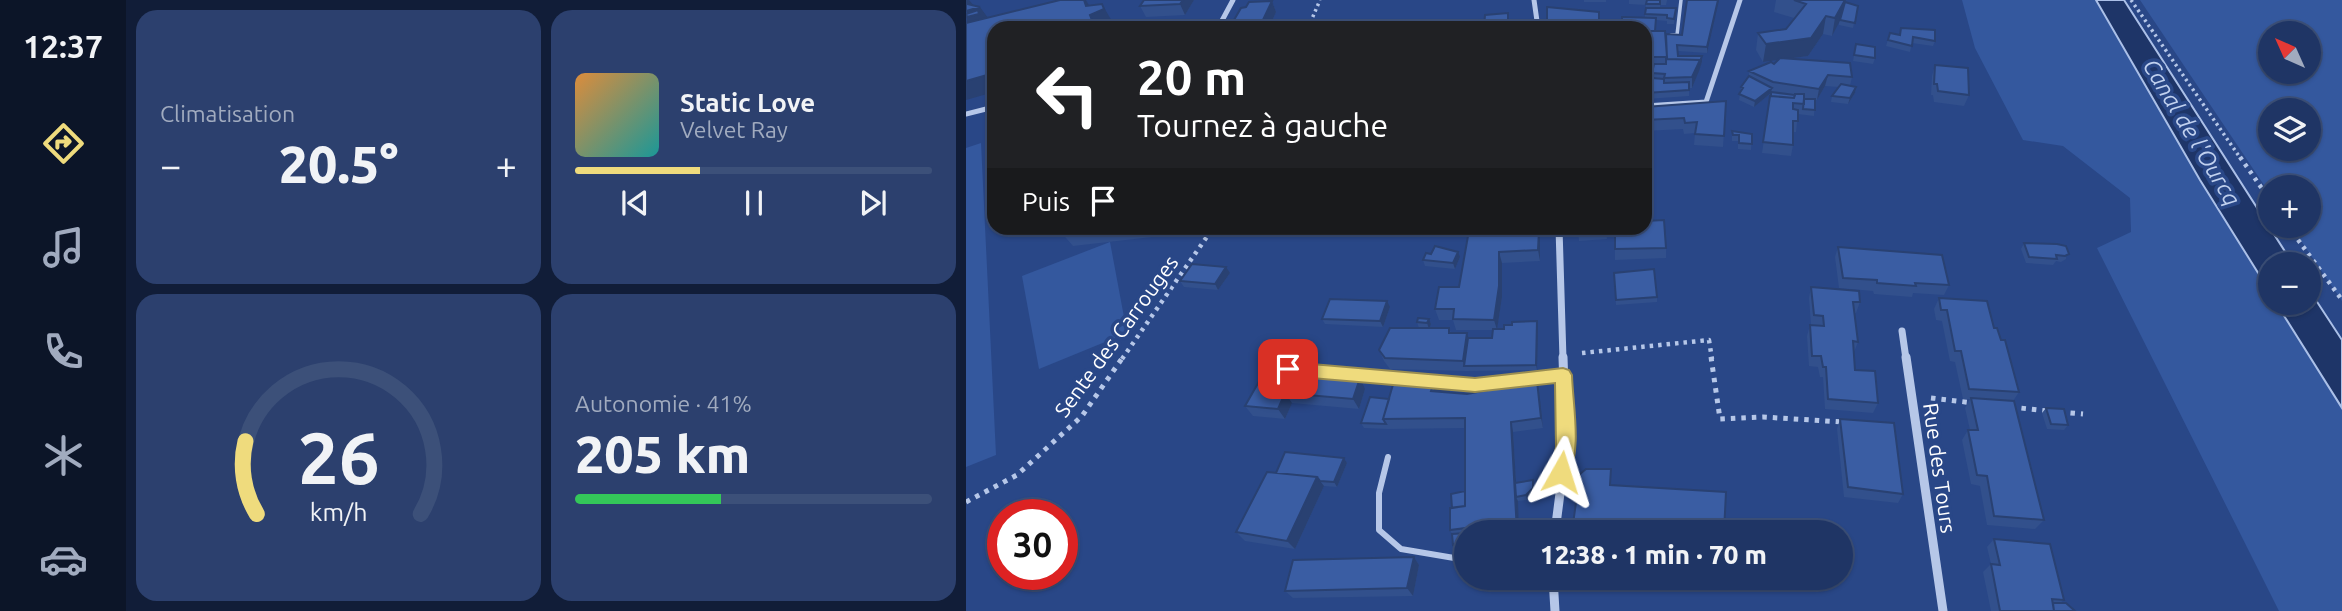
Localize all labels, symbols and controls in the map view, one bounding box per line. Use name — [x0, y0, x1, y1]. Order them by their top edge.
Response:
north arrow — [2258, 21, 2320, 84]
map controls — [2258, 21, 2321, 315]
text: 12:37 — [23, 28, 103, 64]
icon: left — [1022, 49, 1113, 140]
text: 20 m — [1137, 49, 1246, 104]
water label: Canal de l'Ourcq — [2138, 54, 2246, 210]
text: Static Love — [680, 88, 815, 117]
button: layers — [2258, 98, 2321, 161]
text: Climatisation — [160, 101, 295, 126]
text: Tournez à gauche — [1137, 107, 1388, 143]
text: Velvet Ray — [680, 117, 788, 142]
icon: directions — [39, 119, 88, 168]
text: 20.5° — [279, 135, 398, 193]
text: − — [160, 144, 181, 186]
text: + — [496, 144, 517, 186]
button: + — [2258, 175, 2321, 238]
icon: arrive — [1084, 182, 1122, 220]
icon: previous — [616, 184, 654, 222]
icon: pause — [735, 184, 773, 222]
icon: next — [854, 184, 892, 222]
text: Puis — [1022, 187, 1070, 216]
icon: music — [39, 223, 88, 272]
street label: Sente des Carrouges — [1049, 251, 1183, 421]
button: − — [2258, 252, 2321, 315]
icon: phone — [39, 327, 88, 376]
pin — [1258, 339, 1318, 399]
icon: arrive — [1269, 350, 1307, 388]
text: Autonomie · 41% — [575, 391, 752, 416]
street label: Rue des Tours — [1919, 401, 1961, 535]
text: 26 — [297, 416, 380, 498]
text: 205 km — [575, 425, 750, 483]
icon: climate — [39, 431, 88, 480]
position arrow — [1524, 435, 1598, 509]
text: km/h — [310, 497, 367, 525]
speed limit sign: 30 — [987, 499, 1078, 590]
icon: car — [39, 535, 88, 584]
text: 12:38 · 1 min · 70 m — [1540, 540, 1767, 569]

